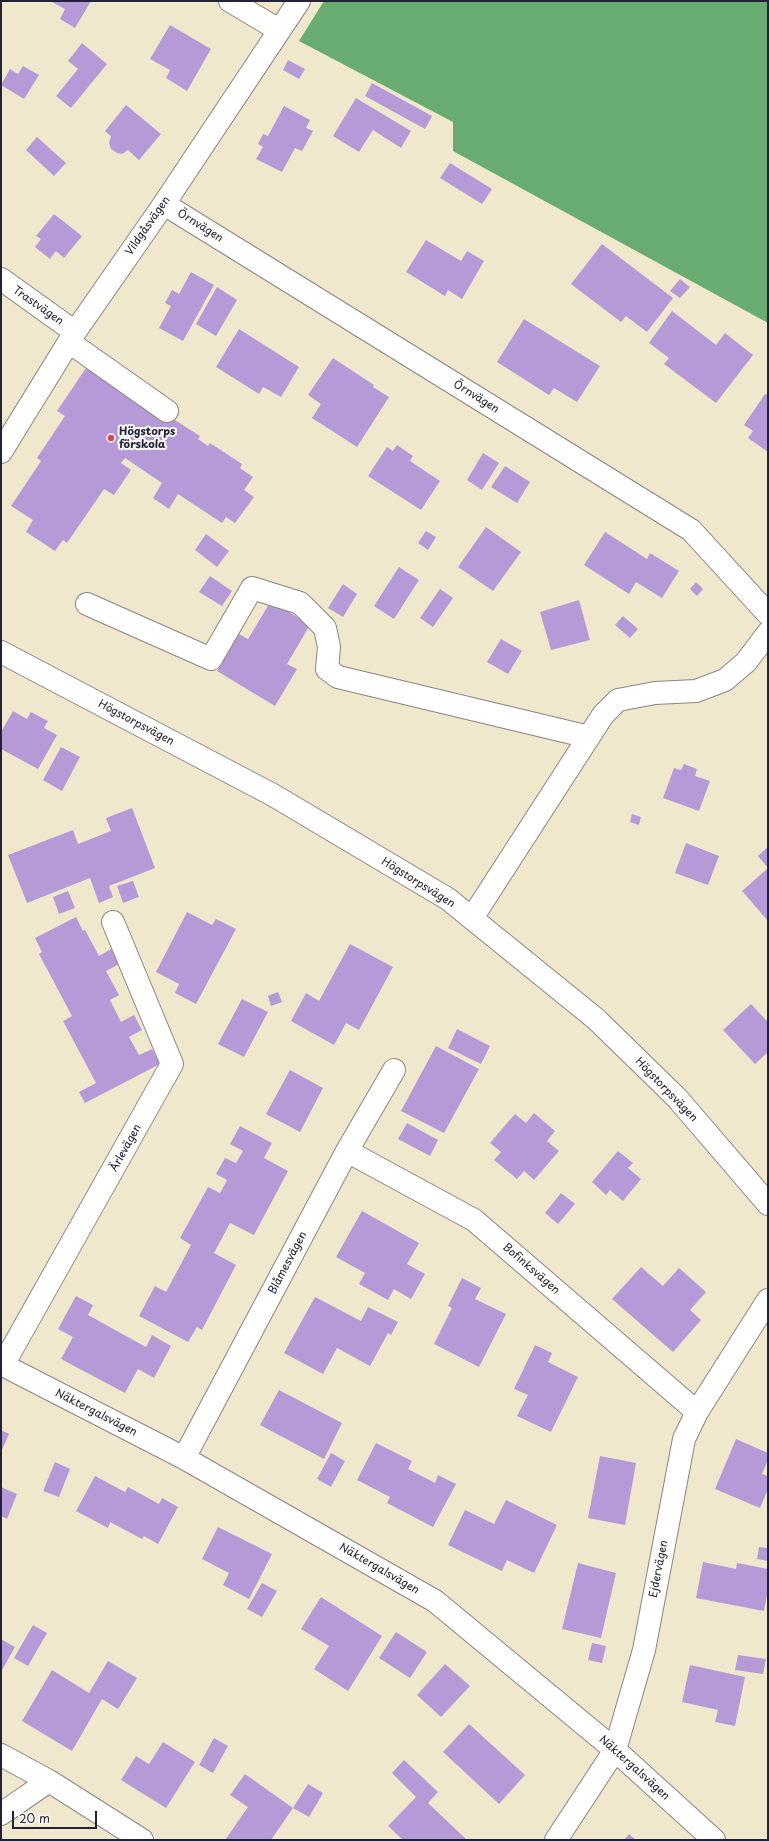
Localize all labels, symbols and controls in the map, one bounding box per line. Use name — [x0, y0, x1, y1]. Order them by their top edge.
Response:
street label: Vildgåsvägen — [123, 194, 173, 258]
street label: Örnvägen — [175, 207, 225, 245]
street label: Trastvägen — [10, 284, 66, 328]
street label: Örnvägen — [451, 378, 501, 416]
place label: Högstorps förskola — [119, 425, 175, 451]
marker: Högstorps förskola — [106, 433, 116, 443]
street label: Högstorpsvägen — [96, 697, 176, 749]
street label: Högstorpsvägen — [379, 855, 457, 911]
street label: Högstorpsvägen — [632, 1055, 700, 1125]
street label: Ärlevägen — [108, 1122, 144, 1174]
street label: Blåmesvägen — [266, 1229, 310, 1297]
street label: Bofinksvägen — [500, 1241, 562, 1297]
street label: Näktergalsvägen — [53, 1387, 139, 1439]
street label: Ejdervägen — [647, 1539, 671, 1599]
street label: Näktergalsvägen — [337, 1541, 421, 1597]
street label: Näktergalsvägen — [596, 1733, 672, 1803]
scale bar — [14, 1803, 99, 1829]
text: 20 m — [19, 1809, 50, 1827]

